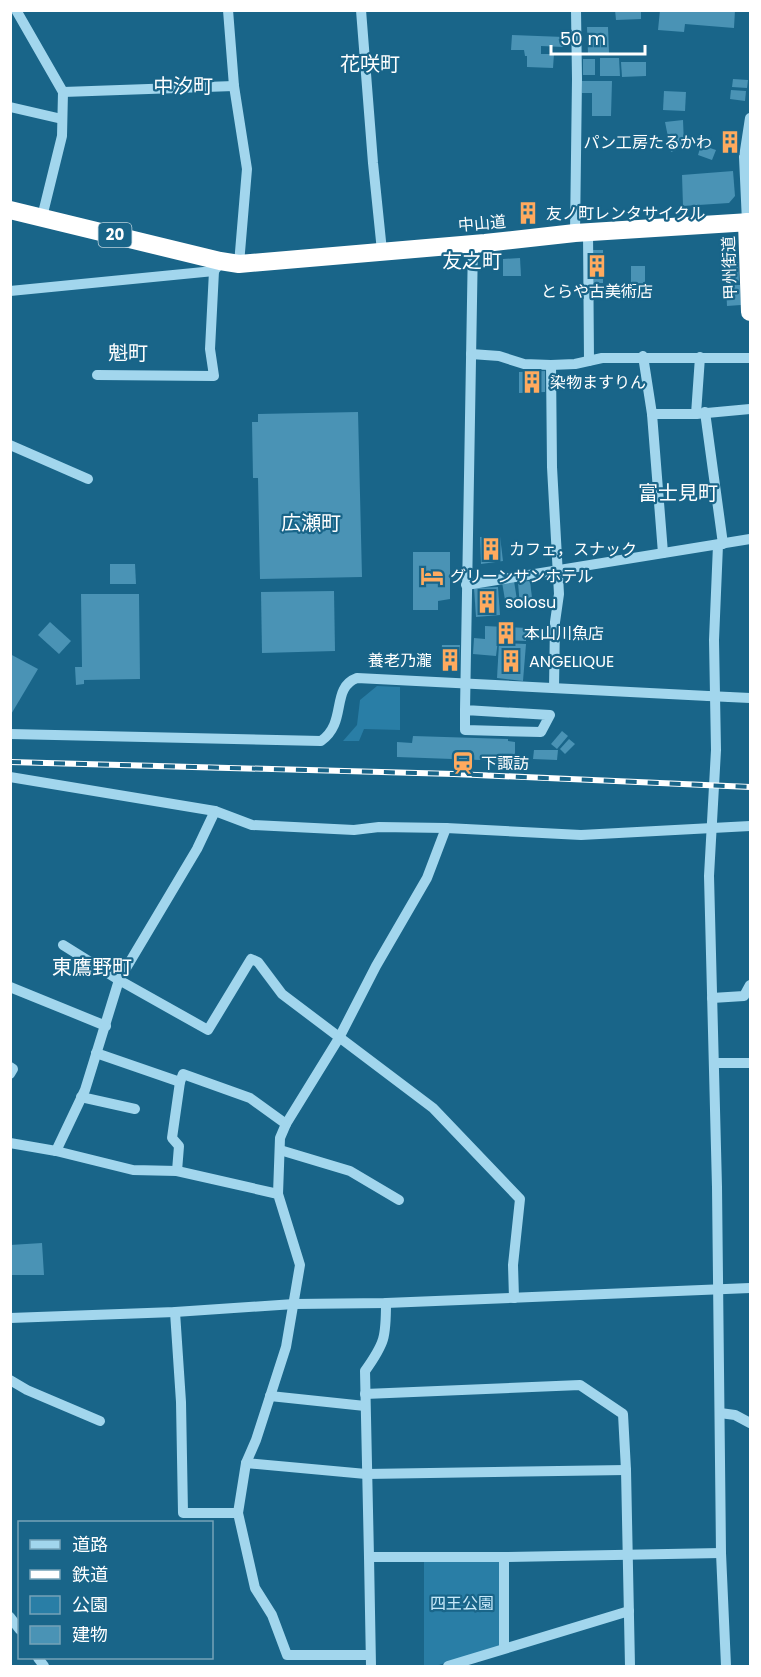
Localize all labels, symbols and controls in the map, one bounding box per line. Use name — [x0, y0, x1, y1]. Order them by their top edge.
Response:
scale bar — [551, 18, 646, 56]
text: 50 m — [560, 26, 606, 51]
district label: 花咲町 — [340, 50, 400, 78]
district label: 中汐町 — [153, 72, 213, 100]
building icon: パン工房たるかわ — [717, 129, 743, 155]
place label: パン工房たるかわ — [583, 131, 712, 154]
building icon: 友ノ町レンタサイクル — [515, 200, 541, 226]
place label: 友ノ町レンタサイクル — [546, 202, 705, 225]
street label: 中山道 — [457, 210, 507, 237]
road number: 20 — [98, 223, 132, 247]
street label: 甲州街道 — [717, 236, 742, 300]
district label: 友之町 — [442, 247, 502, 275]
building icon: とらや古美術店 — [584, 253, 610, 279]
place label: とらや古美術店 — [541, 280, 653, 303]
district label: 魁町 — [108, 339, 148, 367]
building icon: 染物ますりん — [519, 369, 545, 395]
place label: 染物ますりん — [550, 371, 646, 394]
district label: 富士見町 — [638, 479, 718, 507]
district label: 広瀬町 — [281, 509, 341, 537]
building icon: カフェ，スナック — [478, 536, 504, 562]
place label: カフェ，スナック — [509, 538, 637, 561]
hotel icon: グリーンサンホテル — [419, 563, 445, 589]
place label: グリーンサンホテル — [450, 565, 593, 588]
building icon: solosu — [474, 589, 500, 615]
place label: solosu — [505, 591, 556, 614]
building icon: 本山川魚店 — [493, 620, 519, 646]
place label: 本山川魚店 — [524, 622, 604, 645]
building icon: 養老乃瀧 — [437, 647, 463, 673]
building icon: ANGELIQUE — [498, 648, 524, 674]
place label: 養老乃瀧 — [368, 649, 432, 672]
place label: ANGELIQUE — [529, 650, 614, 673]
station icon: 下諏訪 — [450, 750, 476, 776]
place label: 下諏訪 — [481, 752, 529, 775]
district label: 東鷹野町 — [52, 953, 132, 981]
legend — [18, 1521, 213, 1659]
text: 道路 — [72, 1532, 108, 1557]
text: 鉄道 — [72, 1562, 108, 1587]
text: 公園 — [72, 1592, 108, 1617]
park label: 四王公園 — [430, 1592, 494, 1615]
text: 建物 — [72, 1622, 108, 1647]

